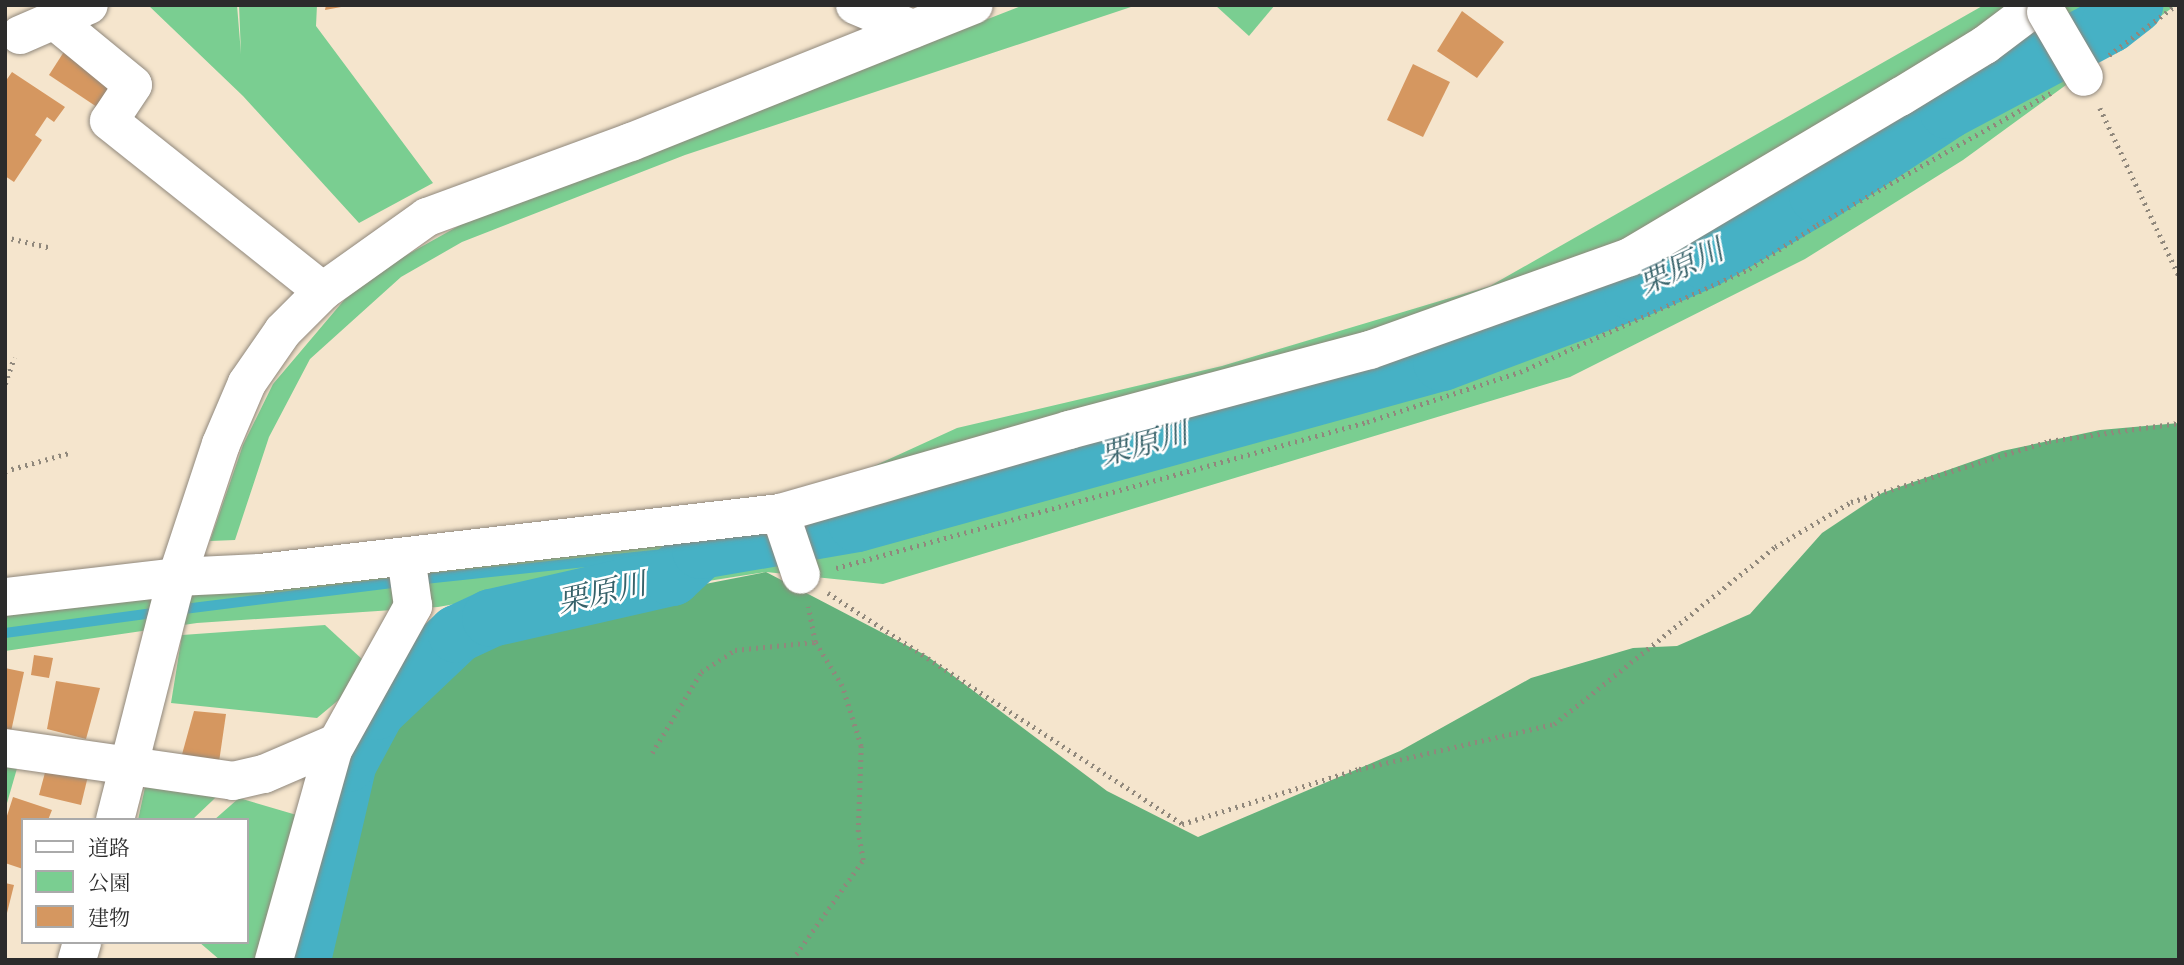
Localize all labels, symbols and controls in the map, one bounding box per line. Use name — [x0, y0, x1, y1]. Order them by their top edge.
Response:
water label: 栗原川 — [1633, 232, 1729, 302]
water label: 栗原川 — [1096, 415, 1192, 473]
water label: 栗原川 — [554, 565, 650, 621]
legend — [21, 818, 248, 944]
text: 道路 — [88, 834, 130, 862]
text: 公園 — [88, 869, 130, 897]
text: 建物 — [88, 904, 130, 932]

